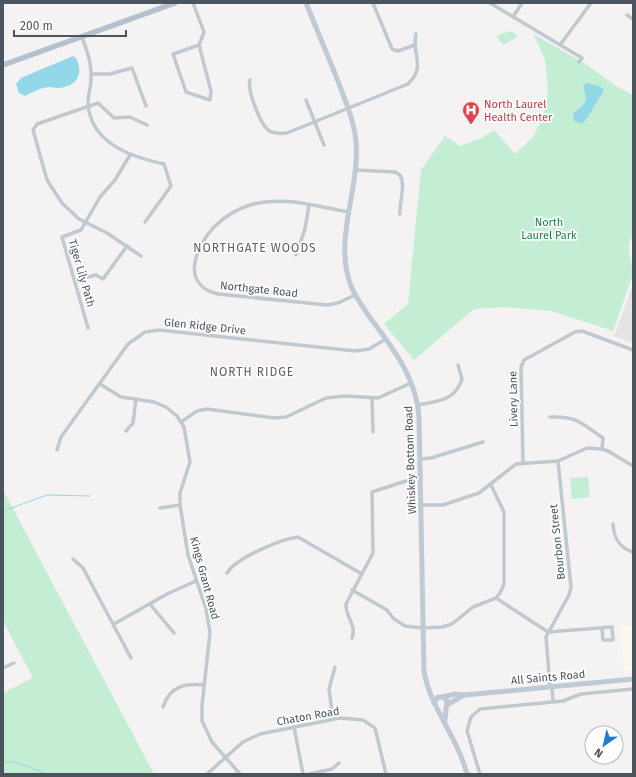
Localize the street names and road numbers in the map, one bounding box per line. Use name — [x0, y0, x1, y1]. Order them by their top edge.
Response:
street label: Tiger Lily Path — [66, 238, 97, 308]
street label: Northgate Road — [219, 279, 299, 300]
street label: Glen Ridge Drive — [163, 316, 246, 337]
street label: Livery Lane — [507, 371, 520, 427]
street label: Whiskey Bottom Road — [402, 405, 419, 514]
street label: Bourbon Street — [547, 503, 568, 580]
street label: Kings Grant Road — [187, 535, 222, 621]
street label: All Saints Road — [510, 668, 586, 687]
street label: Chaton Road — [276, 705, 340, 728]

